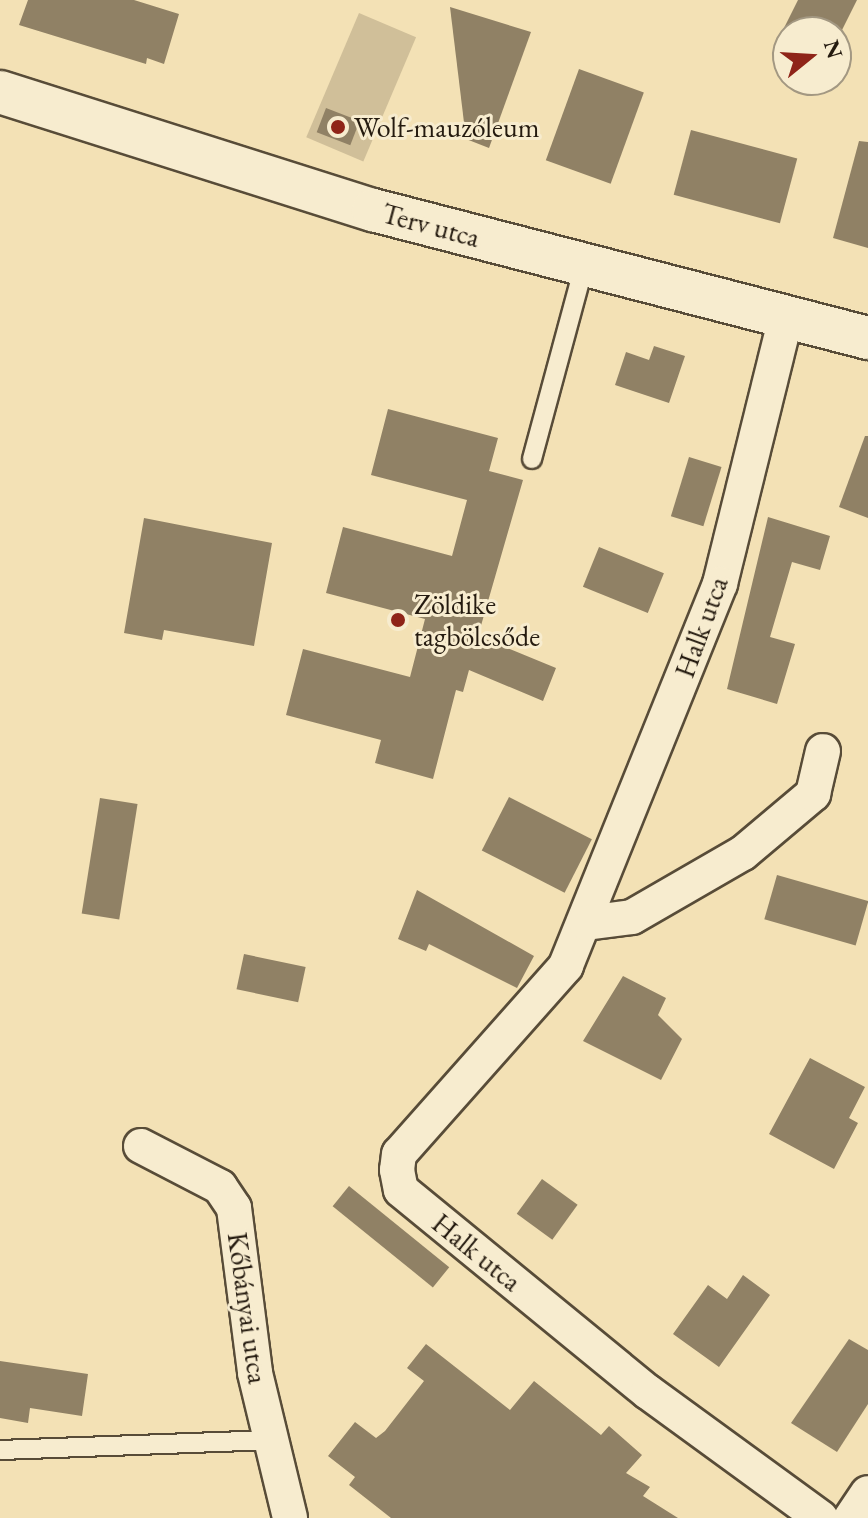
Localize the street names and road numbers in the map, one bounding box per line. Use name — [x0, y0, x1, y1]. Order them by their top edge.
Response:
street label: Terv utca — [379, 196, 483, 254]
street label: Halk utca — [667, 572, 735, 682]
street label: Halk utca — [426, 1206, 528, 1298]
street label: Kőbányai utca — [221, 1230, 275, 1386]

